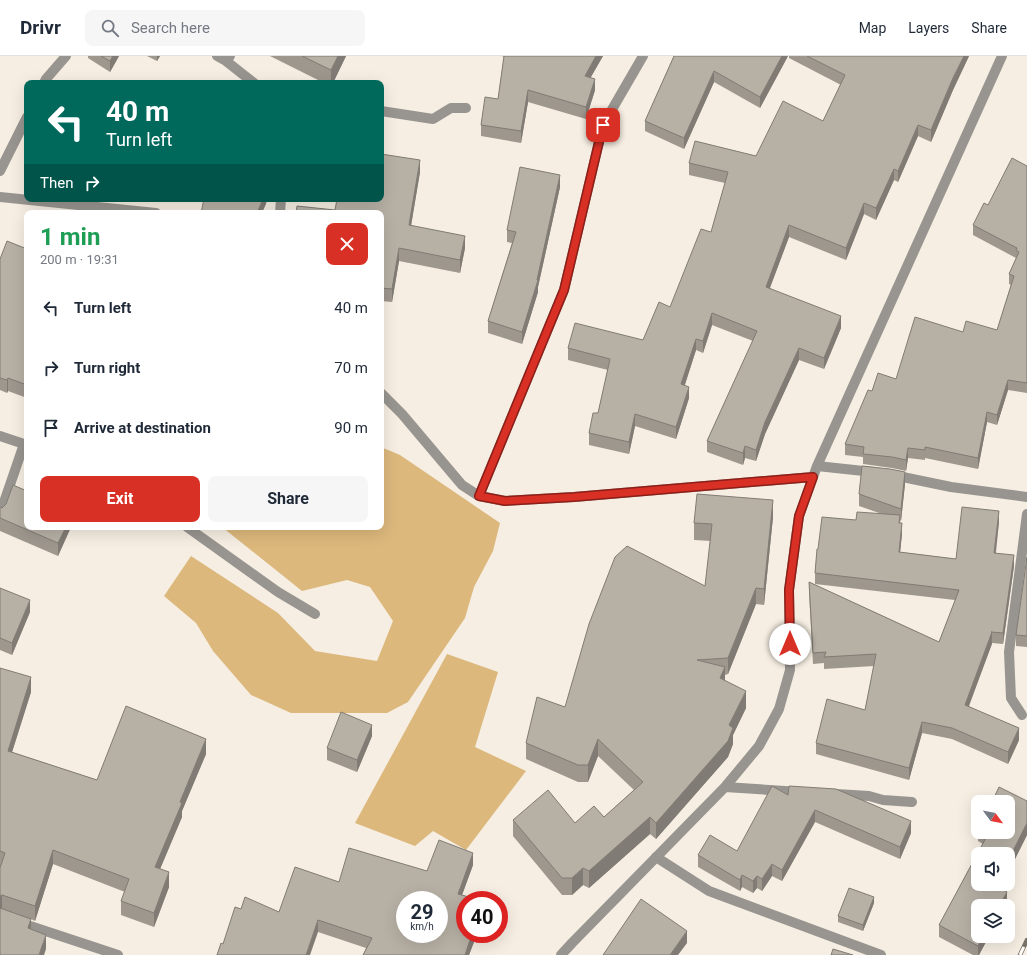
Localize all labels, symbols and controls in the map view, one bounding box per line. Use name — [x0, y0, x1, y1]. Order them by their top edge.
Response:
search box — [85, 10, 365, 46]
text: Drivr — [20, 16, 61, 39]
icon: search — [99, 17, 121, 39]
text: Search here — [131, 19, 210, 37]
text: Map — [859, 20, 886, 36]
text: Layers — [908, 20, 949, 36]
text: Share — [971, 20, 1007, 36]
text: 40 m — [106, 95, 169, 128]
icon: left — [40, 96, 92, 148]
pin — [586, 108, 620, 142]
icon: arrive — [592, 114, 614, 136]
text: Turn left — [106, 129, 172, 150]
icon: right — [81, 172, 103, 194]
text: Then — [40, 174, 73, 192]
text: 1 min — [40, 223, 100, 251]
button: close — [326, 223, 368, 265]
text: 200 m · 19:31 — [40, 252, 119, 267]
icon: left — [40, 297, 62, 319]
text: Turn left — [74, 299, 131, 317]
text: 40 m — [334, 299, 368, 317]
icon: right — [40, 357, 62, 379]
text: Turn right — [74, 359, 140, 377]
text: 70 m — [334, 359, 368, 377]
icon: arrive — [40, 417, 62, 439]
text: Arrive at destination — [74, 419, 211, 437]
text: 90 m — [334, 419, 368, 437]
button: Exit — [40, 476, 200, 522]
button: Share — [208, 476, 368, 522]
position arrow — [769, 623, 811, 665]
north arrow — [971, 795, 1015, 839]
map controls — [971, 795, 1015, 943]
button: sound — [971, 847, 1015, 891]
speed limit sign: 40 — [456, 891, 508, 943]
button: layers — [971, 899, 1015, 943]
text: 29 — [411, 900, 433, 924]
text: km/h — [410, 921, 434, 932]

